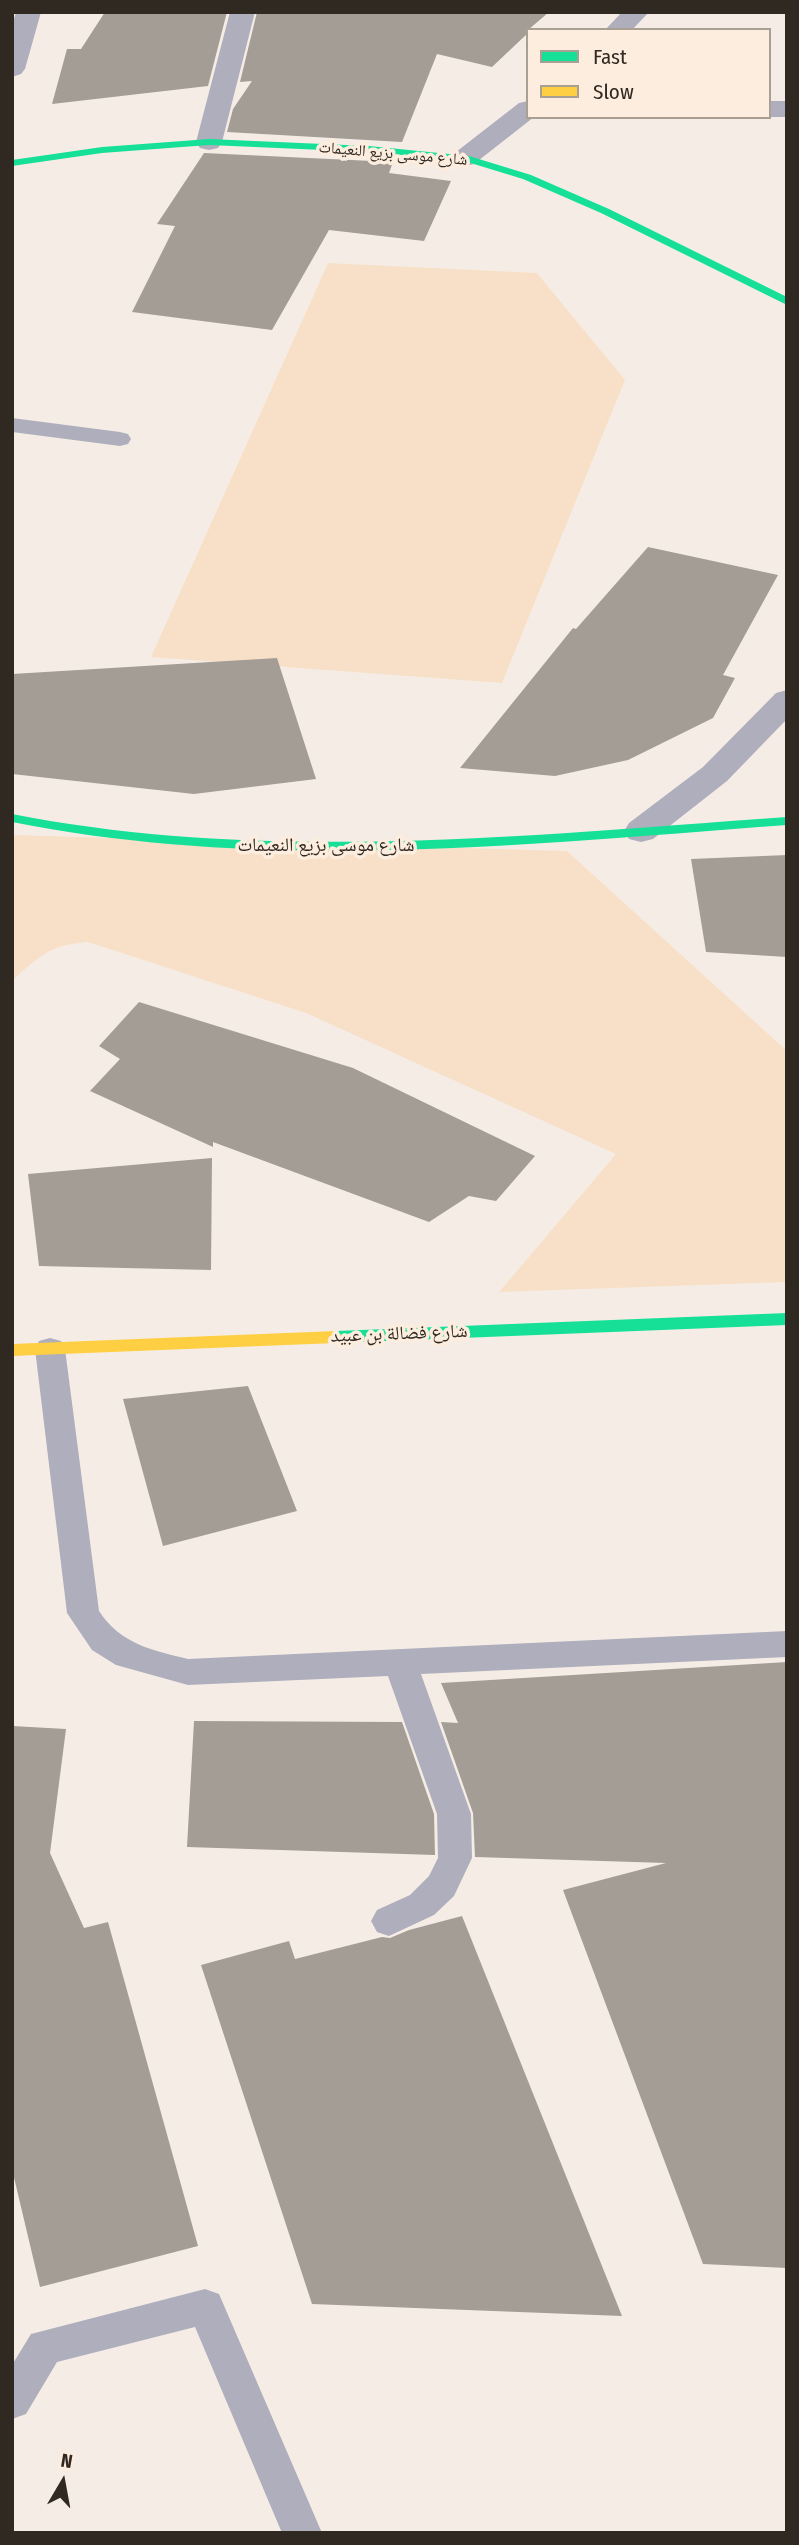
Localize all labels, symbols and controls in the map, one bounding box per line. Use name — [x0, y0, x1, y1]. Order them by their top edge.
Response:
legend — [526, 28, 771, 119]
text: Fast — [593, 44, 627, 70]
text: Slow — [593, 79, 634, 105]
street label: شارع موسى بزيع النعيمات — [318, 138, 468, 170]
street label: شارع موسى بزيع النعيمات — [237, 835, 415, 857]
street label: شارع فضالة بن عبيد — [330, 1320, 468, 1348]
north arrow — [28, 2447, 98, 2517]
text: N — [59, 2449, 74, 2473]

